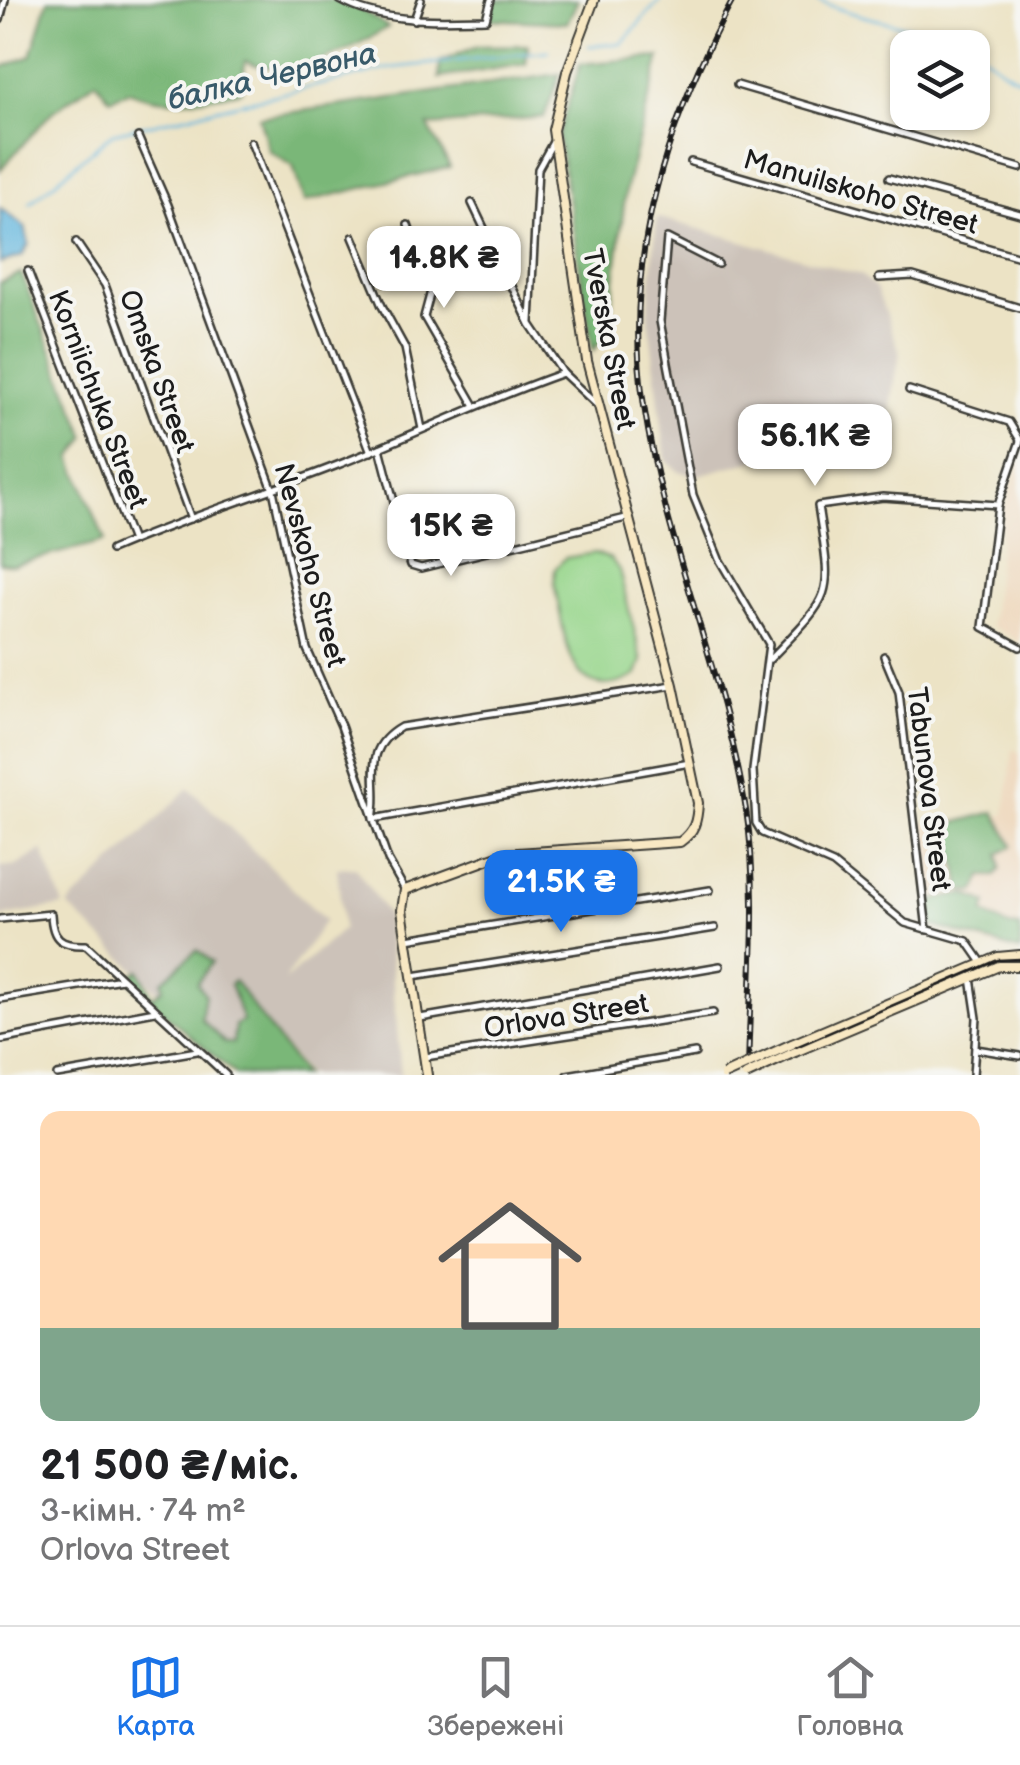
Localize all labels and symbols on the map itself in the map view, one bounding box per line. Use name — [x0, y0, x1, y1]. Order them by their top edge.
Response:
water label: балка Червона — [164, 35, 380, 118]
street label: Manuilskoho Street — [740, 143, 982, 242]
pin: 14.8K ₴ — [352, 226, 536, 311]
street label: Tverska Street — [575, 246, 642, 433]
street label: Omska Street — [112, 285, 202, 458]
street label: Korniichuka Street — [41, 286, 155, 514]
pin: 56.1K ₴ — [723, 404, 907, 489]
street label: Nevskoho Street — [267, 460, 353, 671]
pin: 15K ₴ — [381, 494, 521, 579]
street label: Tabunova Street — [900, 685, 957, 893]
pin: 21.5K ₴ — [469, 850, 653, 935]
street label: Orlova Street — [482, 987, 651, 1046]

